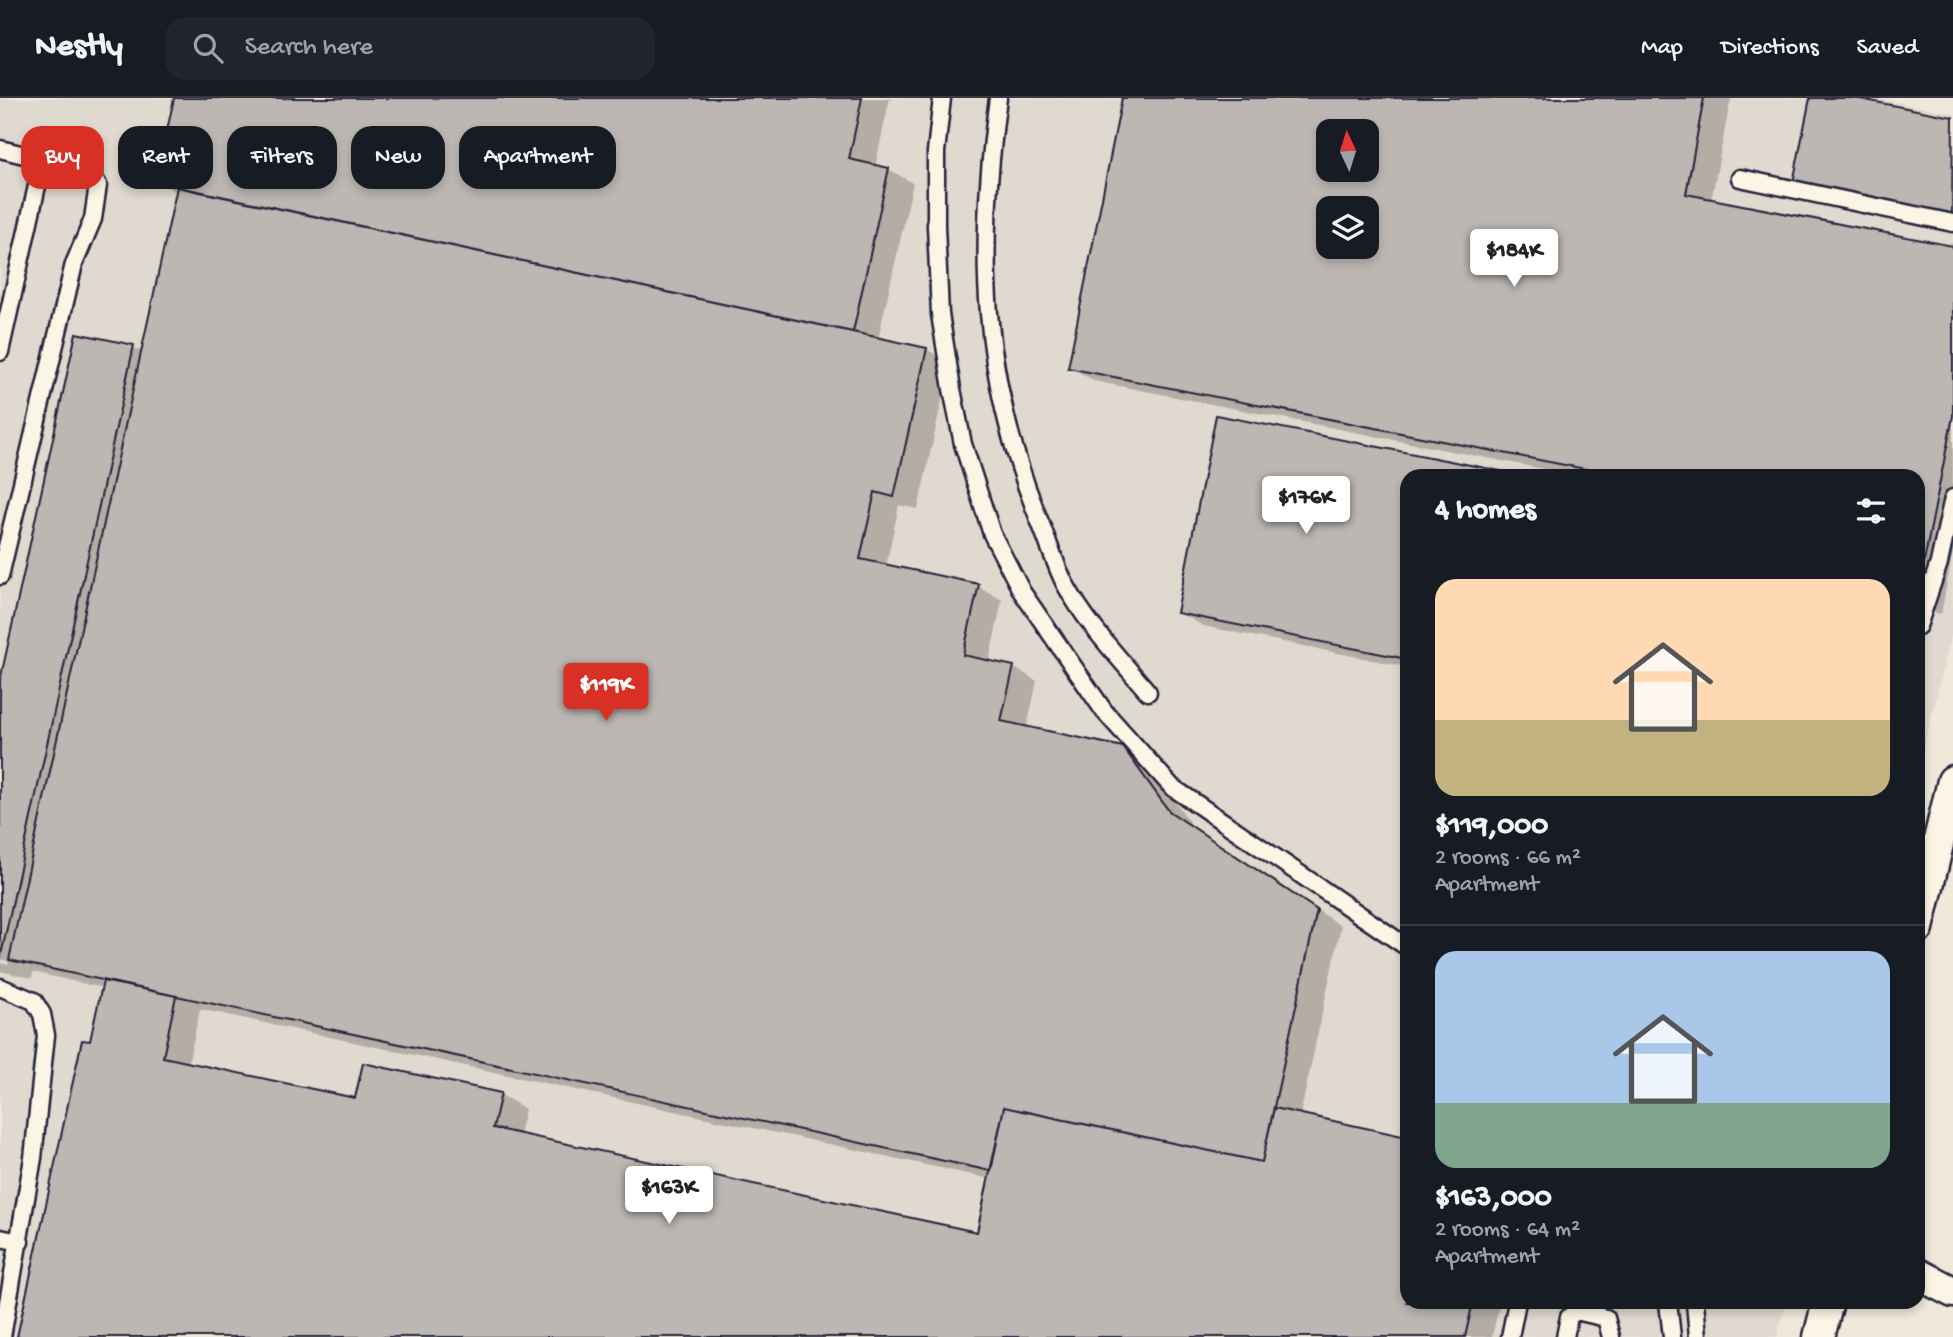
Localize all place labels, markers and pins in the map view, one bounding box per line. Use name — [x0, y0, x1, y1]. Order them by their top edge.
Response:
pin: $184K — [1465, 230, 1563, 289]
pin: $176K — [1257, 476, 1355, 536]
pin: $119K — [557, 664, 655, 723]
pin: $163K — [620, 1166, 718, 1226]

